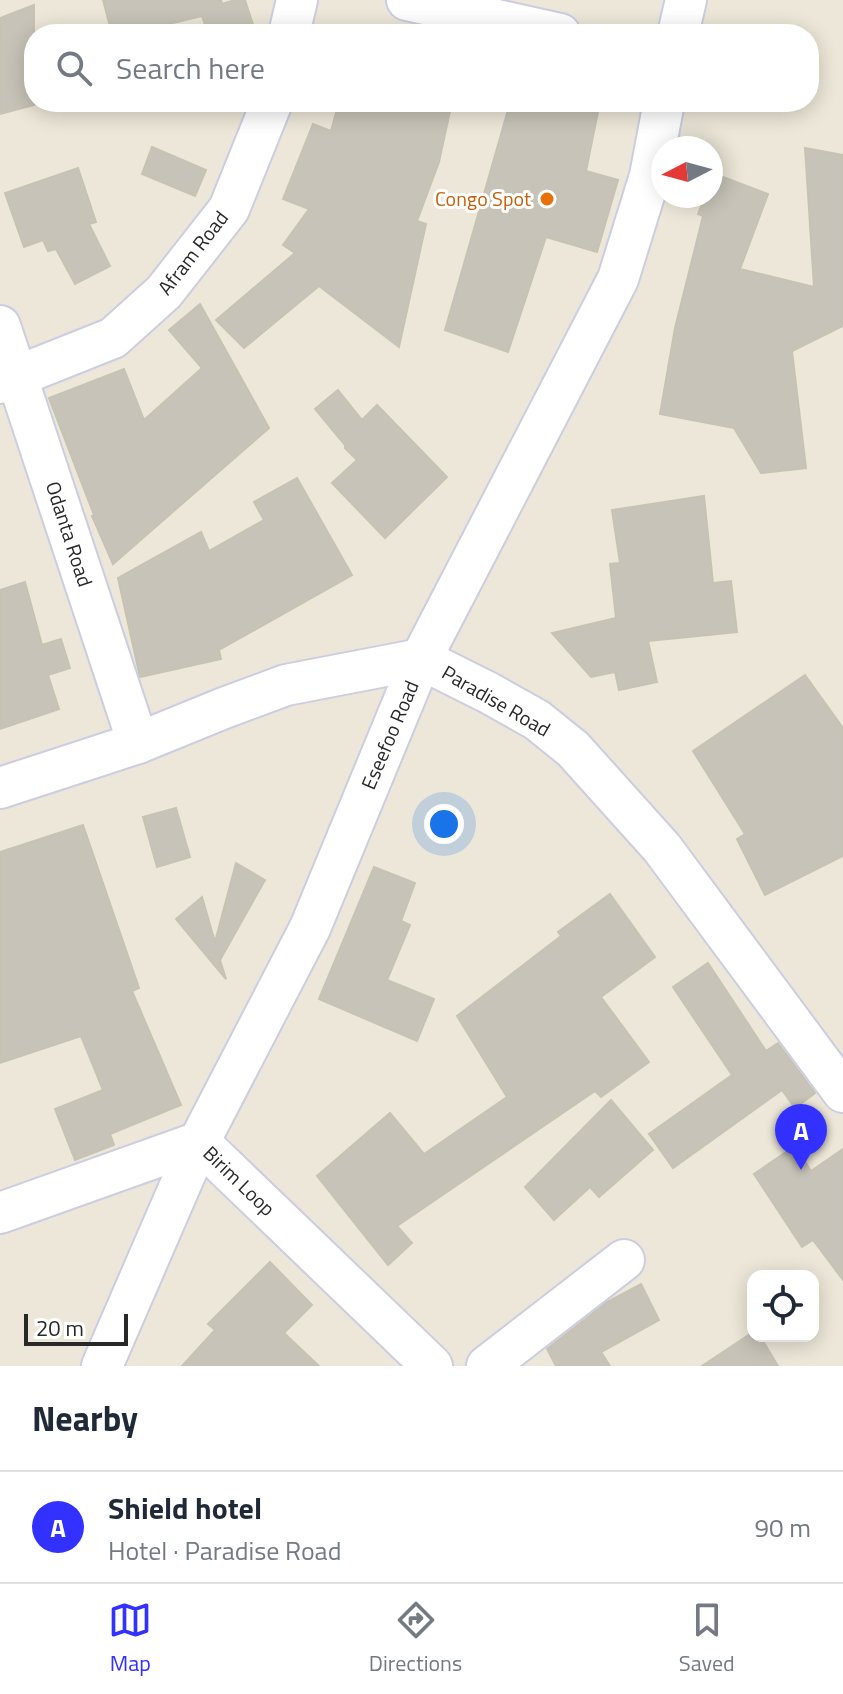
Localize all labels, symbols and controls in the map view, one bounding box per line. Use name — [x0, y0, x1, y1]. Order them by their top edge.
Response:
search box — [24, 24, 819, 112]
text: Search here — [116, 45, 265, 91]
icon: search — [52, 46, 96, 90]
north arrow — [651, 136, 723, 208]
place label: Congo Spot — [435, 183, 531, 214]
marker: Congo Spot — [538, 190, 556, 208]
street label: Afram Road — [150, 204, 236, 302]
street label: Odanta Road — [38, 477, 101, 591]
street label: Paradise Road — [436, 657, 556, 744]
street label: Eseefoo Road — [353, 675, 426, 794]
your location — [424, 804, 464, 844]
pin: A — [775, 1104, 827, 1170]
street label: Birim Loop — [196, 1138, 283, 1223]
map controls — [747, 1270, 819, 1342]
button: locate — [747, 1270, 819, 1342]
scale bar — [24, 1310, 128, 1346]
text: 20 m — [36, 1311, 84, 1345]
text: Nearby — [32, 1392, 138, 1444]
text: Shield hotel — [108, 1485, 262, 1531]
text: A — [50, 1508, 66, 1547]
text: 90 m — [754, 1508, 811, 1547]
text: Hotel · Paradise Road — [108, 1531, 341, 1570]
tab: Map — [108, 1598, 152, 1680]
tab: Directions — [369, 1598, 462, 1680]
tab: Saved — [679, 1598, 735, 1680]

